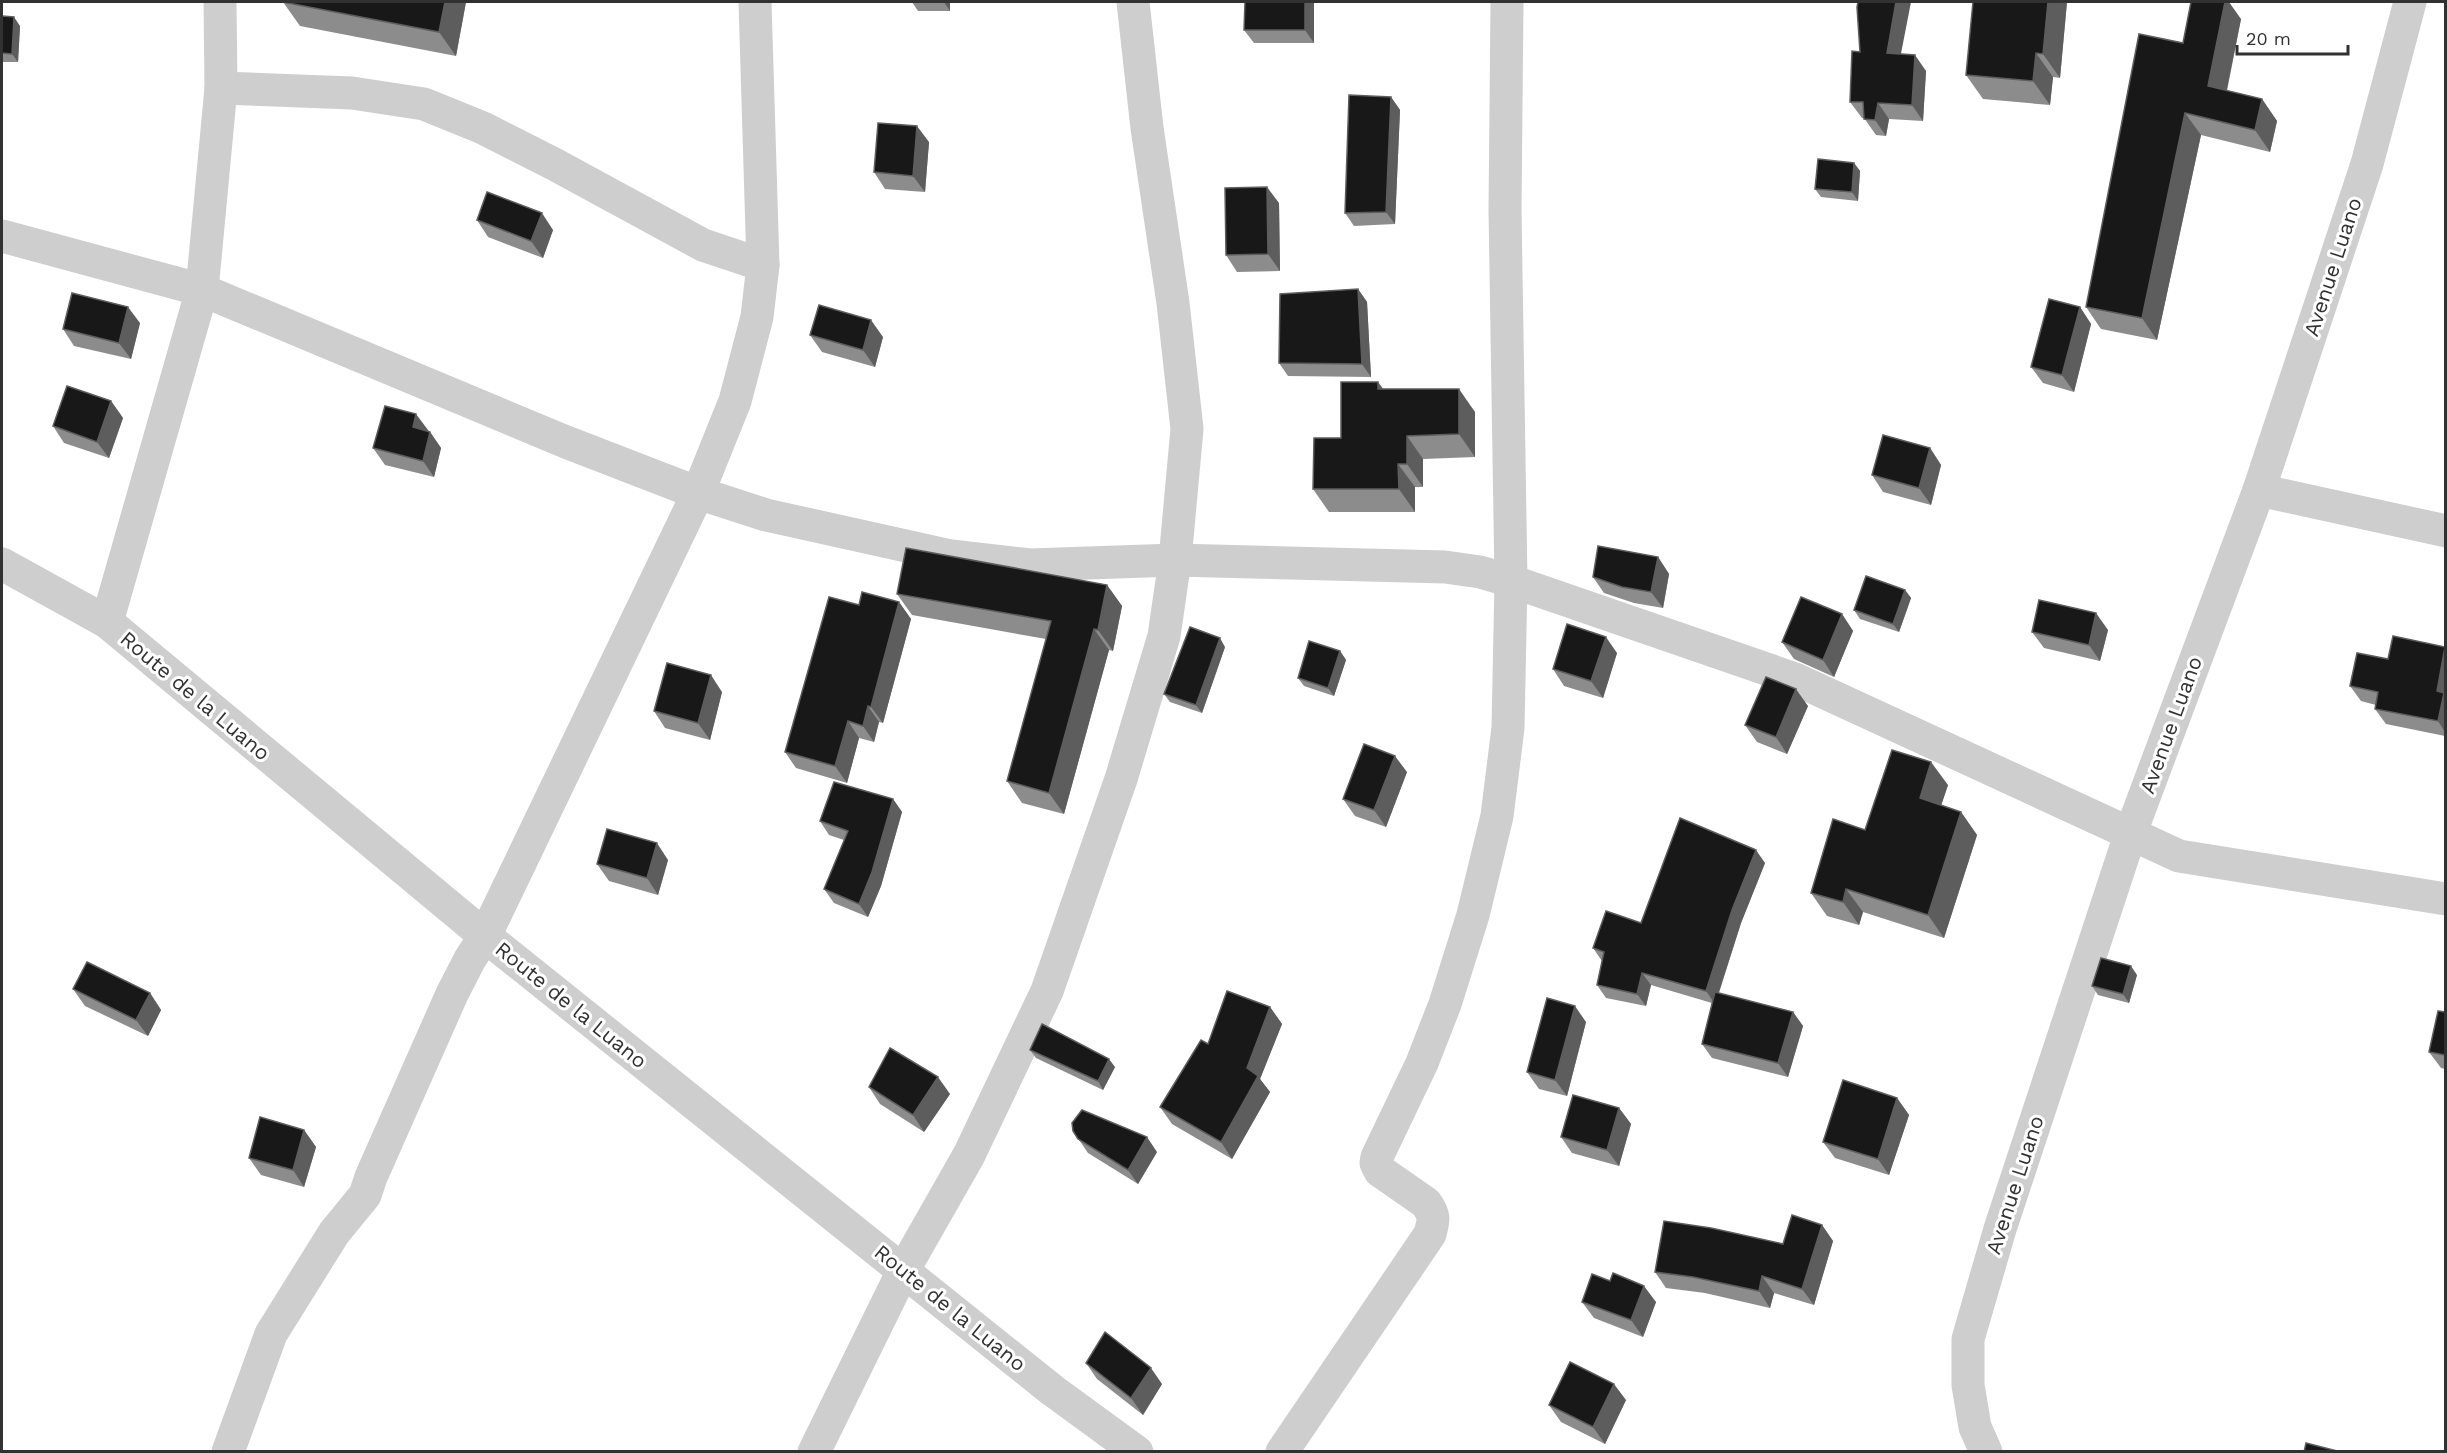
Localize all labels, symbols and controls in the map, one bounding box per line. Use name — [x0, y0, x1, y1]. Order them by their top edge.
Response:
scale bar — [2237, 18, 2348, 56]
text: 20 m — [2246, 28, 2291, 49]
street label: Avenue Luano — [2298, 194, 2367, 339]
street label: Route de la Luano — [115, 626, 275, 765]
street label: Avenue Luano — [2134, 653, 2207, 797]
street label: Route de la Luano — [491, 936, 652, 1073]
street label: Avenue Luano — [1980, 1112, 2049, 1257]
street label: Route de la Luano — [870, 1239, 1031, 1376]

